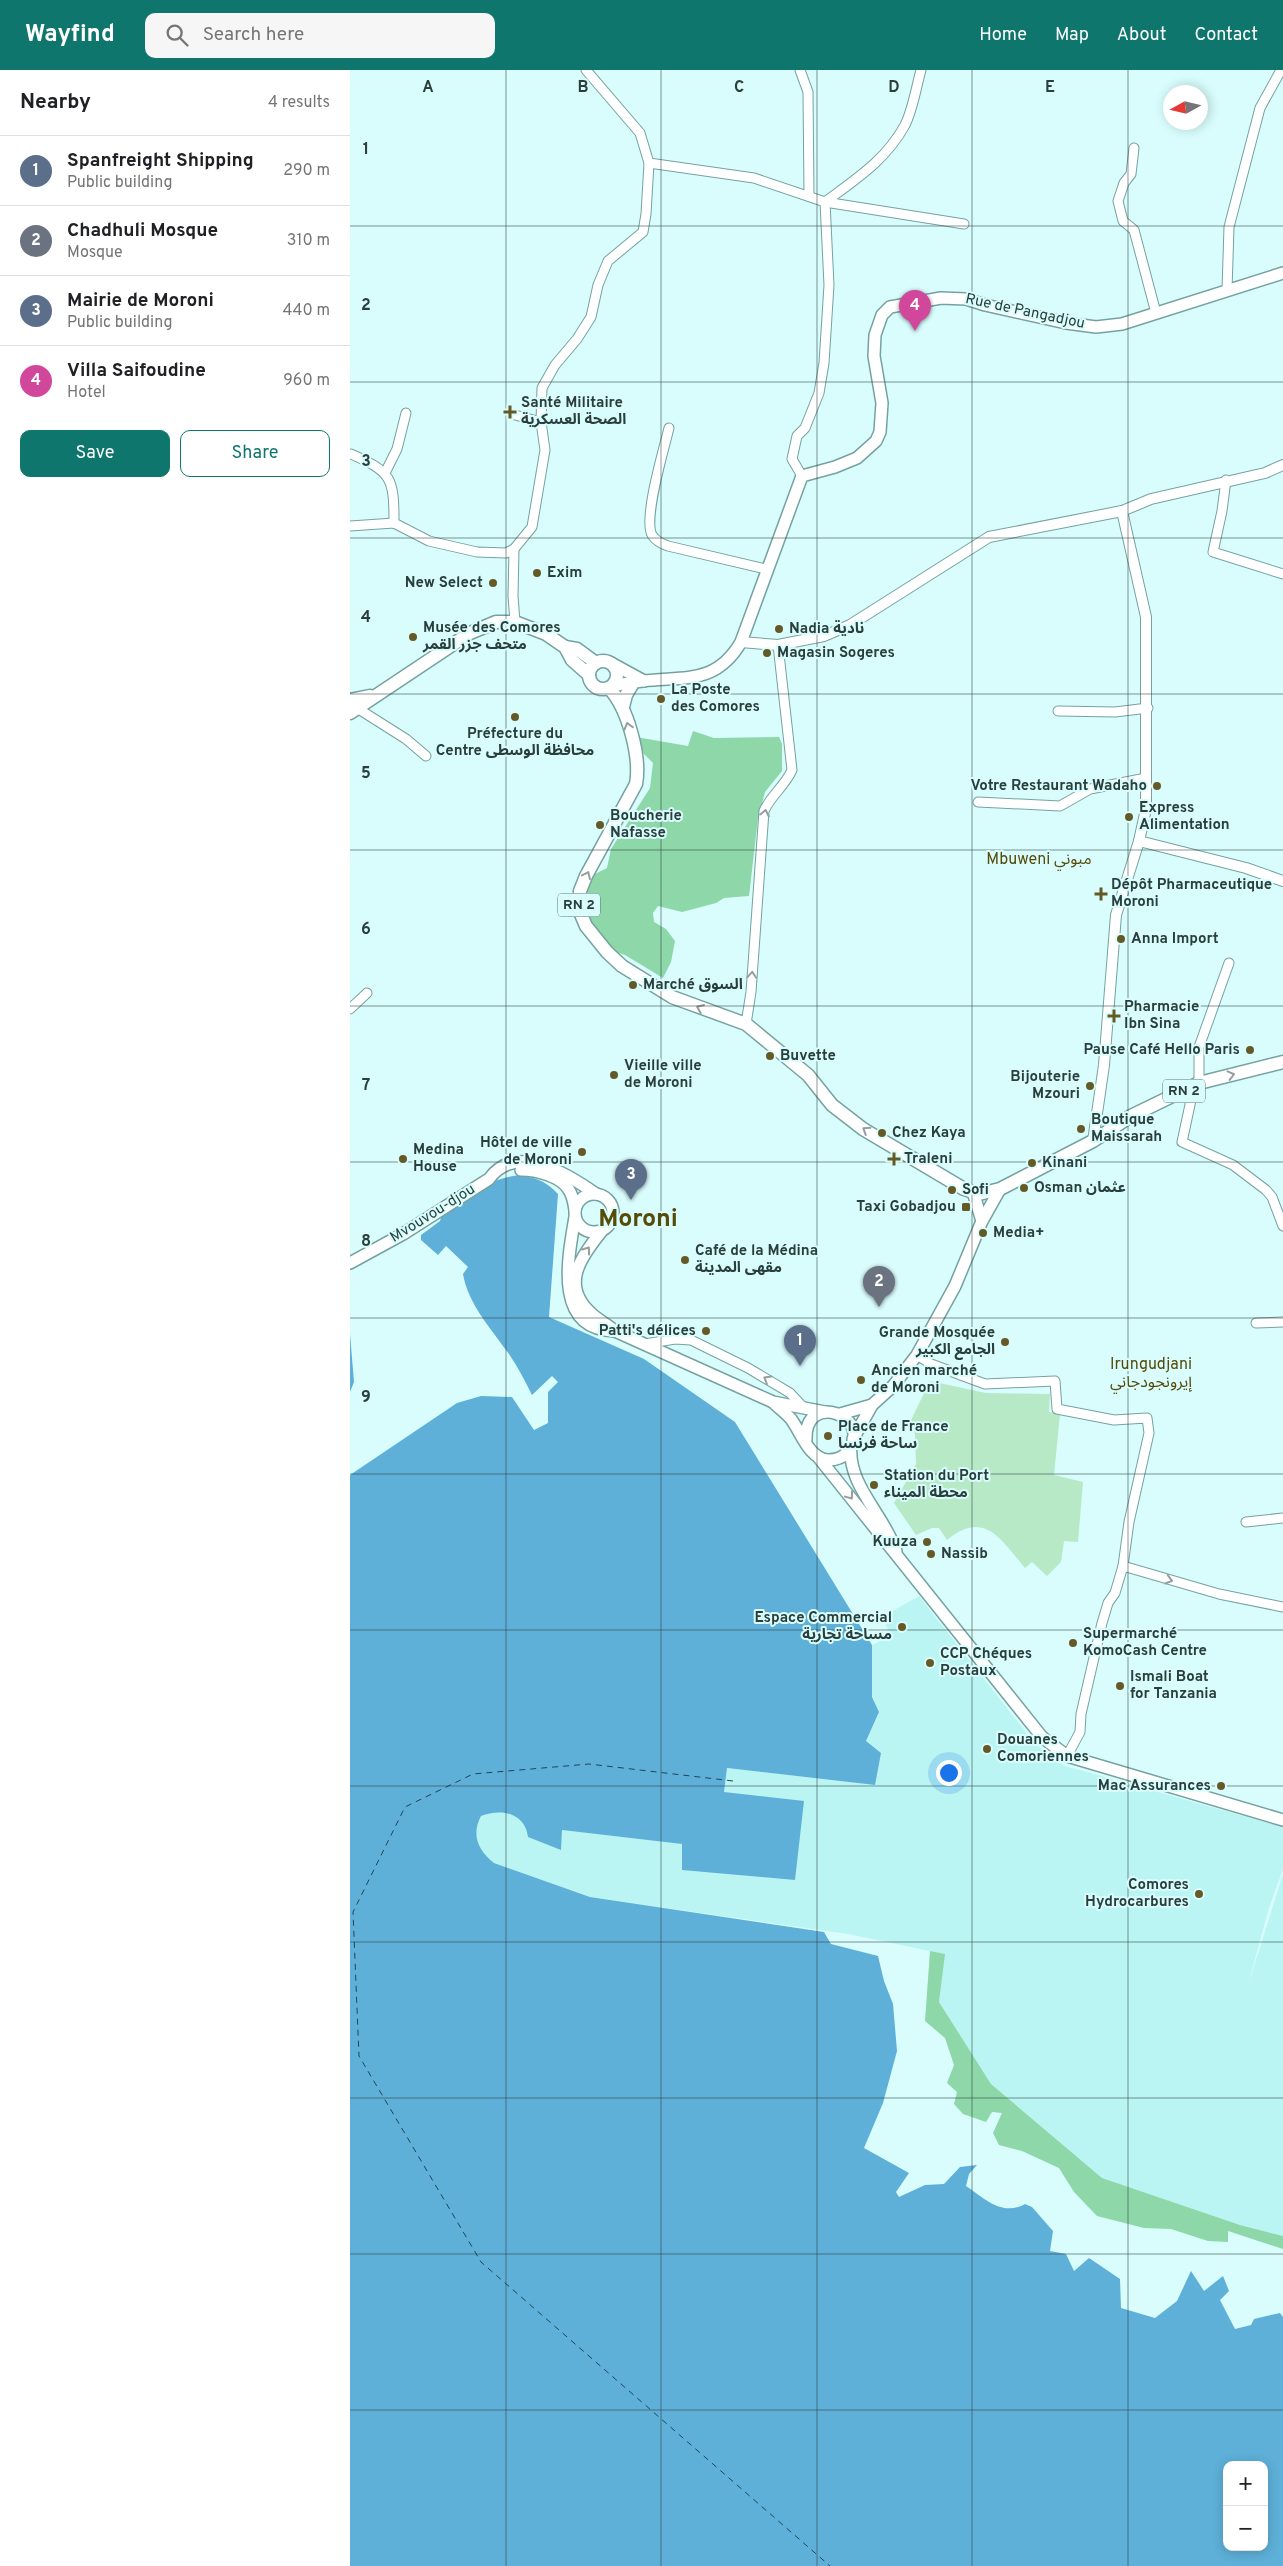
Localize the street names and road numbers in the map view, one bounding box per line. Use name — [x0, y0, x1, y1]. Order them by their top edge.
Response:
street label: Rue de Pangadjou — [963, 290, 1087, 334]
road number: RN 2 — [558, 894, 600, 916]
road number: RN 2 — [1163, 1079, 1205, 1102]
street label: Mvouvou-djou — [387, 1180, 479, 1248]

